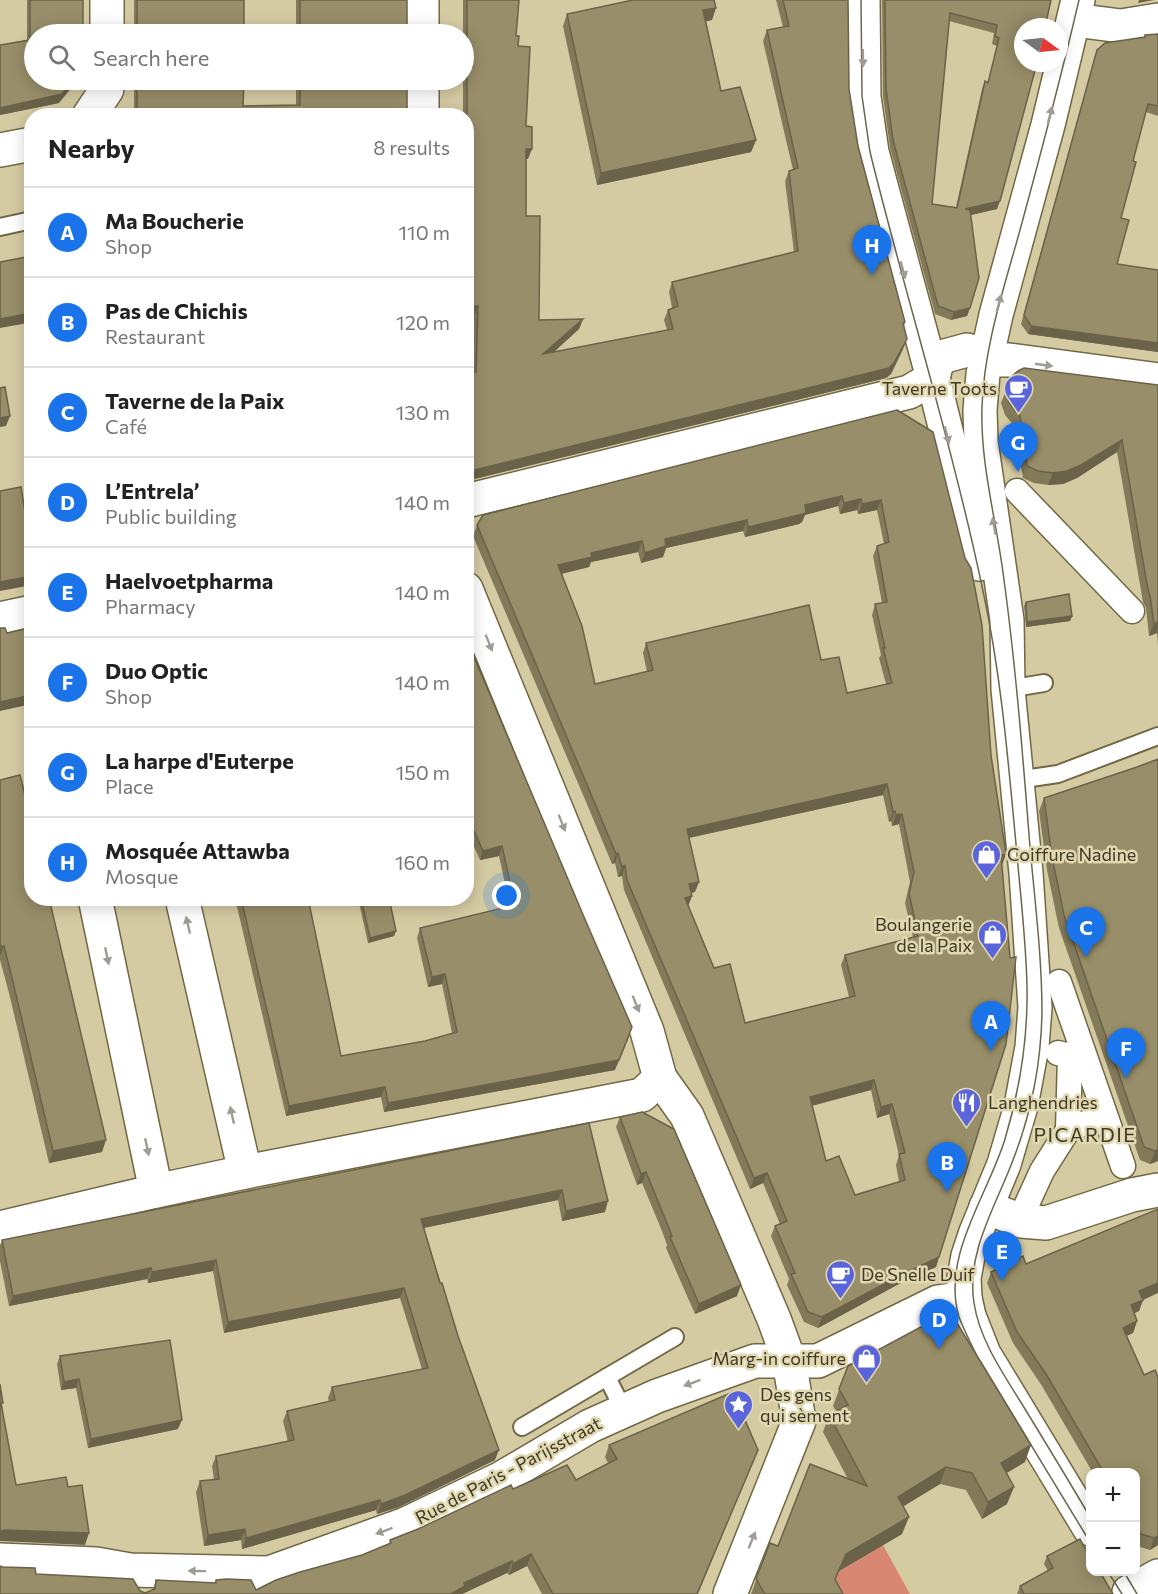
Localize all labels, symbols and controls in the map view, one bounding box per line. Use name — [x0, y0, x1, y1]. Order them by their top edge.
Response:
north arrow — [1014, 18, 1068, 72]
search box — [24, 24, 474, 90]
icon: search — [45, 41, 78, 74]
text: Search here — [93, 44, 209, 71]
one-way arrow — [858, 49, 868, 68]
one-way arrow — [1045, 106, 1055, 124]
text: Nearby — [48, 132, 135, 163]
text: 8 results — [373, 135, 450, 159]
text: Ma Boucherie — [105, 207, 244, 234]
text: A — [60, 220, 75, 244]
text: 110 m — [399, 220, 450, 244]
pin: H — [852, 226, 892, 275]
text: Shop — [105, 234, 152, 258]
one-way arrow — [899, 261, 908, 279]
one-way arrow — [994, 294, 1004, 312]
text: Pas de Chichis — [105, 297, 248, 324]
text: B — [61, 310, 74, 334]
text: 120 m — [396, 310, 450, 334]
text: Restaurant — [105, 324, 205, 348]
one-way arrow — [1034, 360, 1053, 369]
cafe icon: Taverne Toots — [1002, 372, 1034, 414]
place label: Taverne Toots — [882, 377, 997, 399]
text: Taverne de la Paix — [105, 387, 285, 414]
text: C — [61, 400, 74, 424]
text: 130 m — [396, 400, 450, 424]
text: Café — [105, 414, 147, 438]
pin: G — [998, 422, 1038, 472]
one-way arrow — [943, 426, 953, 444]
text: L’Entrela’ — [105, 477, 199, 504]
text: D — [60, 490, 75, 514]
text: 140 m — [395, 490, 450, 514]
text: Public building — [105, 504, 237, 528]
one-way arrow — [989, 517, 998, 536]
text: Haelvoetpharma — [105, 567, 273, 594]
text: E — [62, 580, 73, 604]
text: 140 m — [395, 580, 450, 604]
text: Pharmacy — [105, 594, 196, 618]
one-way arrow — [484, 634, 494, 652]
text: Duo Optic — [105, 657, 208, 684]
text: F — [62, 670, 73, 694]
text: 140 m — [395, 670, 450, 694]
text: Shop — [105, 684, 152, 708]
text: La harpe d'Euterpe — [105, 747, 294, 774]
text: G — [60, 760, 75, 784]
text: 150 m — [396, 760, 450, 784]
text: Place — [105, 774, 154, 798]
one-way arrow — [557, 815, 567, 833]
text: Mosquée Attawba — [105, 837, 290, 864]
shop icon: Coiffure Nadine — [970, 838, 1002, 880]
place label: Coiffure Nadine — [1007, 843, 1136, 865]
text: H — [60, 850, 75, 874]
text: 160 m — [395, 850, 450, 874]
text: Mosque — [105, 864, 178, 888]
your location — [492, 881, 521, 910]
pin: C — [1066, 908, 1106, 957]
place label: Boulangerie de la Paix — [875, 913, 972, 956]
one-way arrow — [182, 915, 192, 934]
shop icon: Boulangerie de la Paix — [977, 918, 1009, 960]
one-way arrow — [103, 946, 112, 965]
one-way arrow — [632, 995, 641, 1013]
pin: A — [972, 1002, 1010, 1051]
pin: F — [1106, 1028, 1146, 1078]
restaurant icon: Langhendries — [951, 1086, 983, 1128]
place label: Langhendries — [988, 1091, 1098, 1113]
one-way arrow — [226, 1105, 236, 1124]
district label: PICARDIE — [1033, 1122, 1137, 1146]
one-way arrow — [143, 1137, 152, 1156]
pin: B — [928, 1142, 966, 1192]
pin: E — [982, 1232, 1022, 1281]
cafe icon: De Snelle Duif — [824, 1258, 856, 1300]
place label: De Snelle Duif — [861, 1263, 976, 1285]
pin: D — [920, 1300, 958, 1349]
shop icon: Marg-in coiffure — [851, 1342, 883, 1384]
place label: Marg-in coiffure — [712, 1347, 846, 1369]
one-way arrow — [683, 1379, 701, 1389]
place label: Des gens qui sèment — [760, 1383, 849, 1426]
place icon: Des gens qui sèment — [723, 1388, 755, 1430]
street label: Rue de Paris - Parijsstraat — [411, 1412, 605, 1528]
map controls — [1086, 1468, 1140, 1576]
button: + — [1086, 1468, 1140, 1522]
button: − — [1086, 1522, 1140, 1576]
one-way arrow — [375, 1527, 393, 1537]
one-way arrow — [748, 1531, 757, 1549]
one-way arrow — [187, 1567, 206, 1576]

